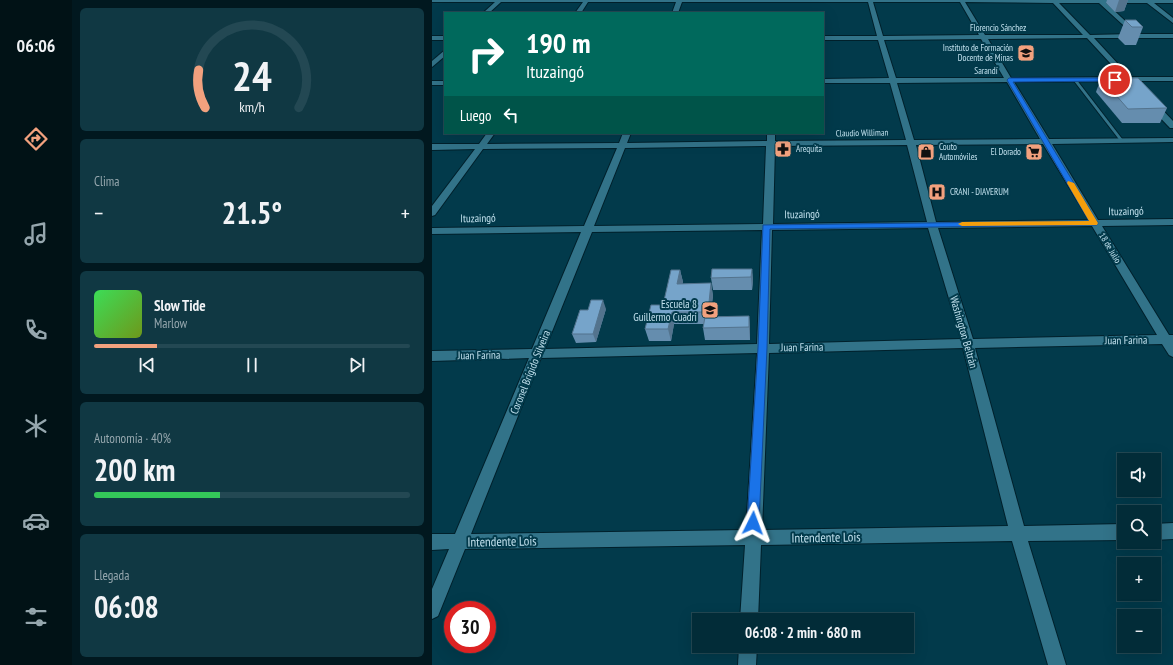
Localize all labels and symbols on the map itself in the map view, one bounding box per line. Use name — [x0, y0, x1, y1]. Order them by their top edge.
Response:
street label: Florencio Sánchez — [970, 22, 1026, 33]
place label: Instituto de Formación Docente de Minas — [943, 42, 1013, 63]
school or university icon: Instituto de Formación Docente de Minas — [1016, 43, 1036, 63]
pin — [1098, 63, 1132, 97]
street label: Sarandí — [974, 65, 998, 76]
street label: Claudio Williman — [836, 127, 889, 138]
pharmacy icon: Arequita — [773, 139, 793, 159]
place label: Couto Automóviles — [939, 141, 977, 162]
shop icon: Couto Automóviles — [916, 142, 936, 162]
supermarket icon: El Dorado — [1024, 142, 1044, 162]
place label: Arequita — [796, 143, 823, 154]
place label: El Dorado — [991, 146, 1021, 157]
hospital icon: CRANI - DIAVERUM — [927, 182, 947, 202]
place label: CRANI - DIAVERUM — [950, 186, 1009, 197]
street label: Ituzaingó — [1108, 204, 1144, 218]
street label: Ituzaingó — [784, 207, 820, 221]
street label: Ituzaingó — [460, 211, 496, 225]
street label: 18 de Julio — [1097, 231, 1124, 265]
street label: Washington Beltrán — [947, 294, 981, 370]
place label: Escuela 8 Guillermo Cuadri — [633, 297, 697, 324]
school or university icon: Escuela 8 Guillermo Cuadri — [700, 300, 720, 320]
street label: Coronel Brígido Silveira — [507, 328, 553, 416]
street label: Juan Farina — [1104, 333, 1147, 347]
street label: Juan Farina — [780, 340, 823, 354]
street label: Juan Farina — [457, 348, 500, 362]
position arrow — [732, 502, 774, 544]
street label: Intendente Lois — [791, 528, 861, 547]
street label: Intendente Lois — [467, 532, 537, 551]
speed limit sign: 30 — [444, 601, 496, 653]

